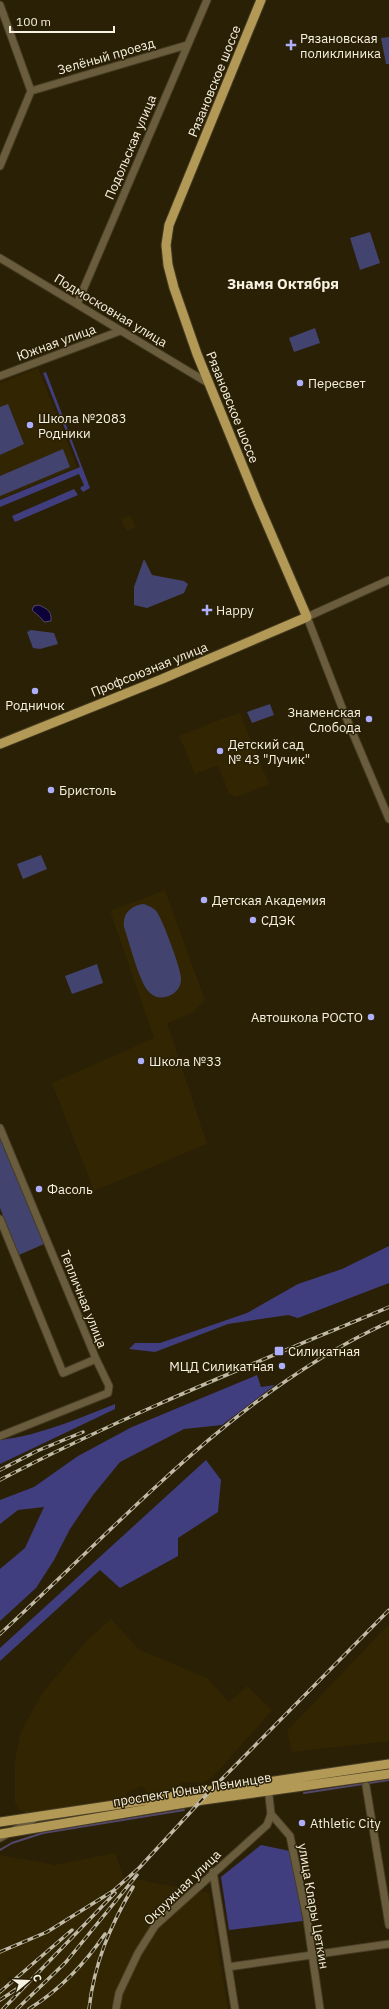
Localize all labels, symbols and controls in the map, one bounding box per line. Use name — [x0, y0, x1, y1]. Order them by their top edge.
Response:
scale bar — [10, 8, 114, 34]
text: 100 m — [16, 14, 51, 29]
street label: Рязановское шоссе — [184, 23, 245, 140]
place label: Рязановская поликлиника — [300, 30, 381, 62]
street label: Зелёный проезд — [55, 34, 157, 79]
marker: Рязановская поликлиника — [285, 39, 297, 51]
street label: Подольская улица — [101, 92, 160, 202]
street label: Подмосковная улица — [51, 270, 170, 351]
district label: Знамя Октября — [227, 274, 339, 293]
street label: Южная улица — [14, 320, 98, 365]
street label: Рязановское шоссе — [202, 349, 263, 466]
place label: Пересвет — [308, 375, 366, 392]
marker: Пересвет — [295, 378, 305, 388]
place label: Школа №2083 Родники — [38, 410, 127, 442]
marker: Школа №2083 Родники — [25, 420, 35, 430]
place label: Happy — [216, 602, 254, 619]
marker: Happy — [201, 604, 213, 616]
street label: Профсоюзная улица — [88, 638, 210, 701]
marker: Родничок — [30, 686, 40, 696]
place label: Родничок — [5, 697, 65, 714]
place label: Знаменская Слобода — [287, 704, 361, 736]
marker: Знаменская Слобода — [364, 714, 374, 724]
place label: Детский сад № 43 "Лучик" — [228, 736, 310, 768]
marker: Детский сад № 43 "Лучик" — [215, 746, 225, 756]
place label: Бристоль — [59, 782, 117, 799]
marker: Бристоль — [46, 785, 56, 795]
place label: Детская Академия — [212, 892, 326, 909]
marker: Детская Академия — [199, 895, 209, 905]
place label: СДЭК — [261, 912, 296, 929]
marker: СДЭК — [248, 915, 258, 925]
place label: Автошкола РОСТО — [251, 1009, 363, 1026]
marker: Автошкола РОСТО — [366, 1012, 376, 1022]
place label: Школа №33 — [149, 1053, 222, 1070]
marker: Школа №33 — [136, 1056, 146, 1066]
place label: Фасоль — [47, 1181, 93, 1198]
marker: Фасоль — [34, 1184, 44, 1194]
street label: Тепличная улица — [56, 1248, 111, 1351]
place label: Силикатная — [288, 1343, 360, 1360]
marker: Силикатная — [273, 1345, 285, 1357]
place label: МЦД Силикатная — [169, 1358, 274, 1375]
marker: МЦД Силикатная — [277, 1361, 287, 1371]
street label: проспект Юных Ленинцев — [112, 1769, 272, 1810]
place label: Athletic City — [310, 1815, 381, 1832]
marker: Athletic City — [297, 1818, 307, 1828]
street label: улица Клары Цеткин — [294, 1842, 333, 1970]
street label: Окружная улица — [140, 1846, 225, 1929]
north arrow — [8, 1961, 48, 2001]
text: С — [30, 1972, 45, 1983]

